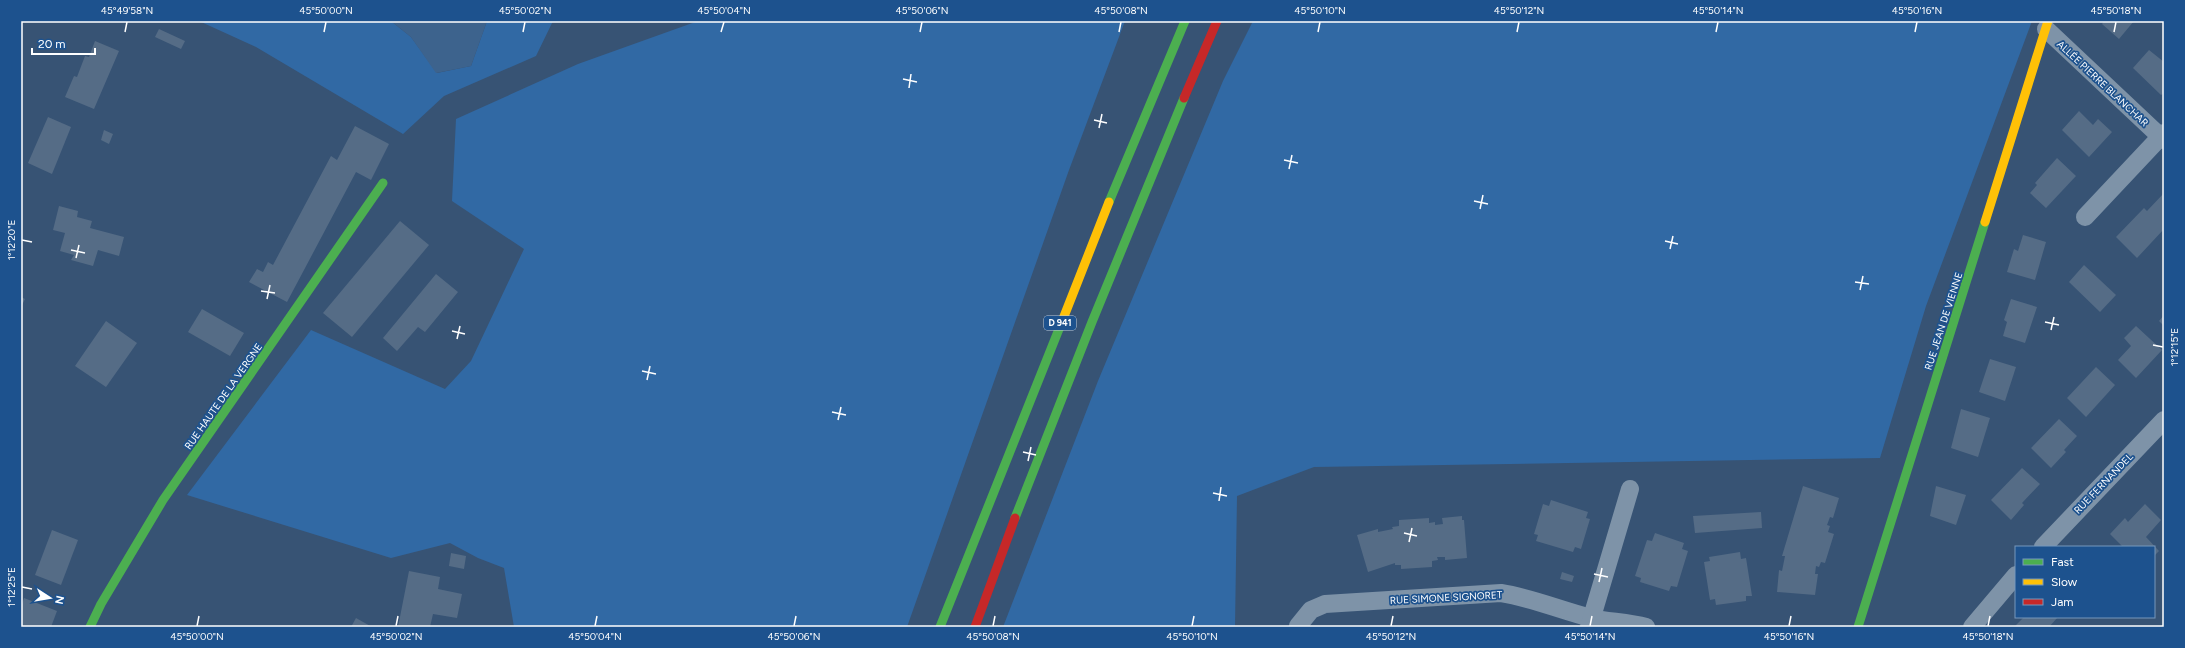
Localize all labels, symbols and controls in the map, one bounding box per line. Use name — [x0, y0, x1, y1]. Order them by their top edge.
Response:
text: 45°49'58"N — [101, 4, 153, 17]
text: 45°50'00"N — [299, 4, 353, 17]
text: 45°50'02"N — [499, 4, 551, 17]
text: 45°50'04"N — [697, 4, 751, 17]
text: 45°50'06"N — [896, 4, 948, 17]
text: 45°50'08"N — [1094, 4, 1148, 17]
text: 45°50'10"N — [1294, 4, 1346, 17]
text: 45°50'12"N — [1494, 4, 1544, 17]
text: 45°50'14"N — [1692, 4, 1744, 17]
text: 45°50'16"N — [1892, 4, 1942, 17]
text: 45°50'18"N — [2090, 4, 2142, 17]
scale bar — [32, 30, 95, 56]
text: 20 m — [38, 37, 66, 51]
street label: ALLÉE PIERRE BLANCHAR — [2054, 38, 2151, 129]
text: 1°12'20"E — [5, 220, 18, 260]
street label: RUE JEAN DE VIENNE — [1922, 271, 1965, 372]
road number: D 941 — [1044, 316, 1076, 330]
text: 1°12'15"E — [2168, 328, 2181, 366]
street label: RUE HAUTE DE LA VERGNE — [182, 340, 265, 452]
street label: RUE FERNANDEL — [2071, 450, 2136, 516]
legend — [2015, 546, 2155, 618]
text: Fast — [2051, 555, 2074, 569]
text: 1°12'25"E — [5, 567, 18, 607]
text: Slow — [2051, 575, 2078, 589]
north arrow — [30, 578, 70, 618]
street label: RUE SIMONE SIGNORET — [1389, 588, 1503, 607]
text: N — [52, 594, 67, 605]
text: Jam — [2051, 595, 2074, 609]
text: 45°50'00"N — [170, 630, 224, 643]
text: 45°50'02"N — [370, 630, 422, 643]
text: 45°50'04"N — [568, 630, 622, 643]
text: 45°50'06"N — [768, 630, 820, 643]
text: 45°50'08"N — [966, 630, 1020, 643]
text: 45°50'10"N — [1166, 630, 1218, 643]
text: 45°50'12"N — [1366, 630, 1416, 643]
text: 45°50'14"N — [1564, 630, 1616, 643]
text: 45°50'16"N — [1764, 630, 1814, 643]
text: 45°50'18"N — [1962, 630, 2014, 643]

